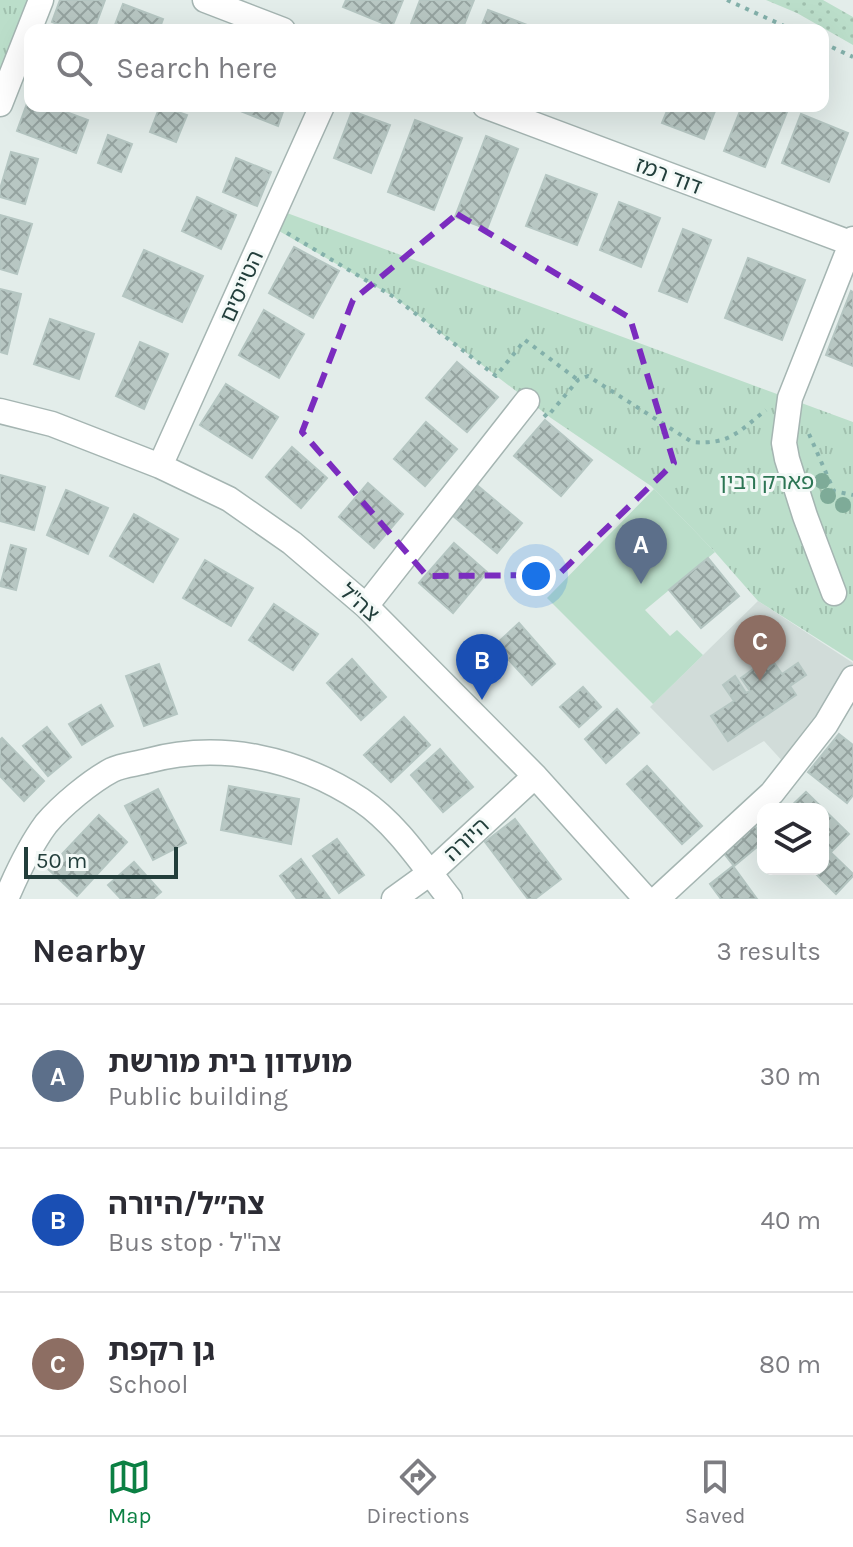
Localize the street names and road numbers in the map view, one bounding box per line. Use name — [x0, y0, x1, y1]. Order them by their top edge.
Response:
street label: דוד רמז — [632, 151, 705, 200]
street label: הטייסים — [215, 247, 269, 326]
street label: צה"ל — [334, 578, 384, 627]
street label: היורה — [439, 813, 495, 867]

